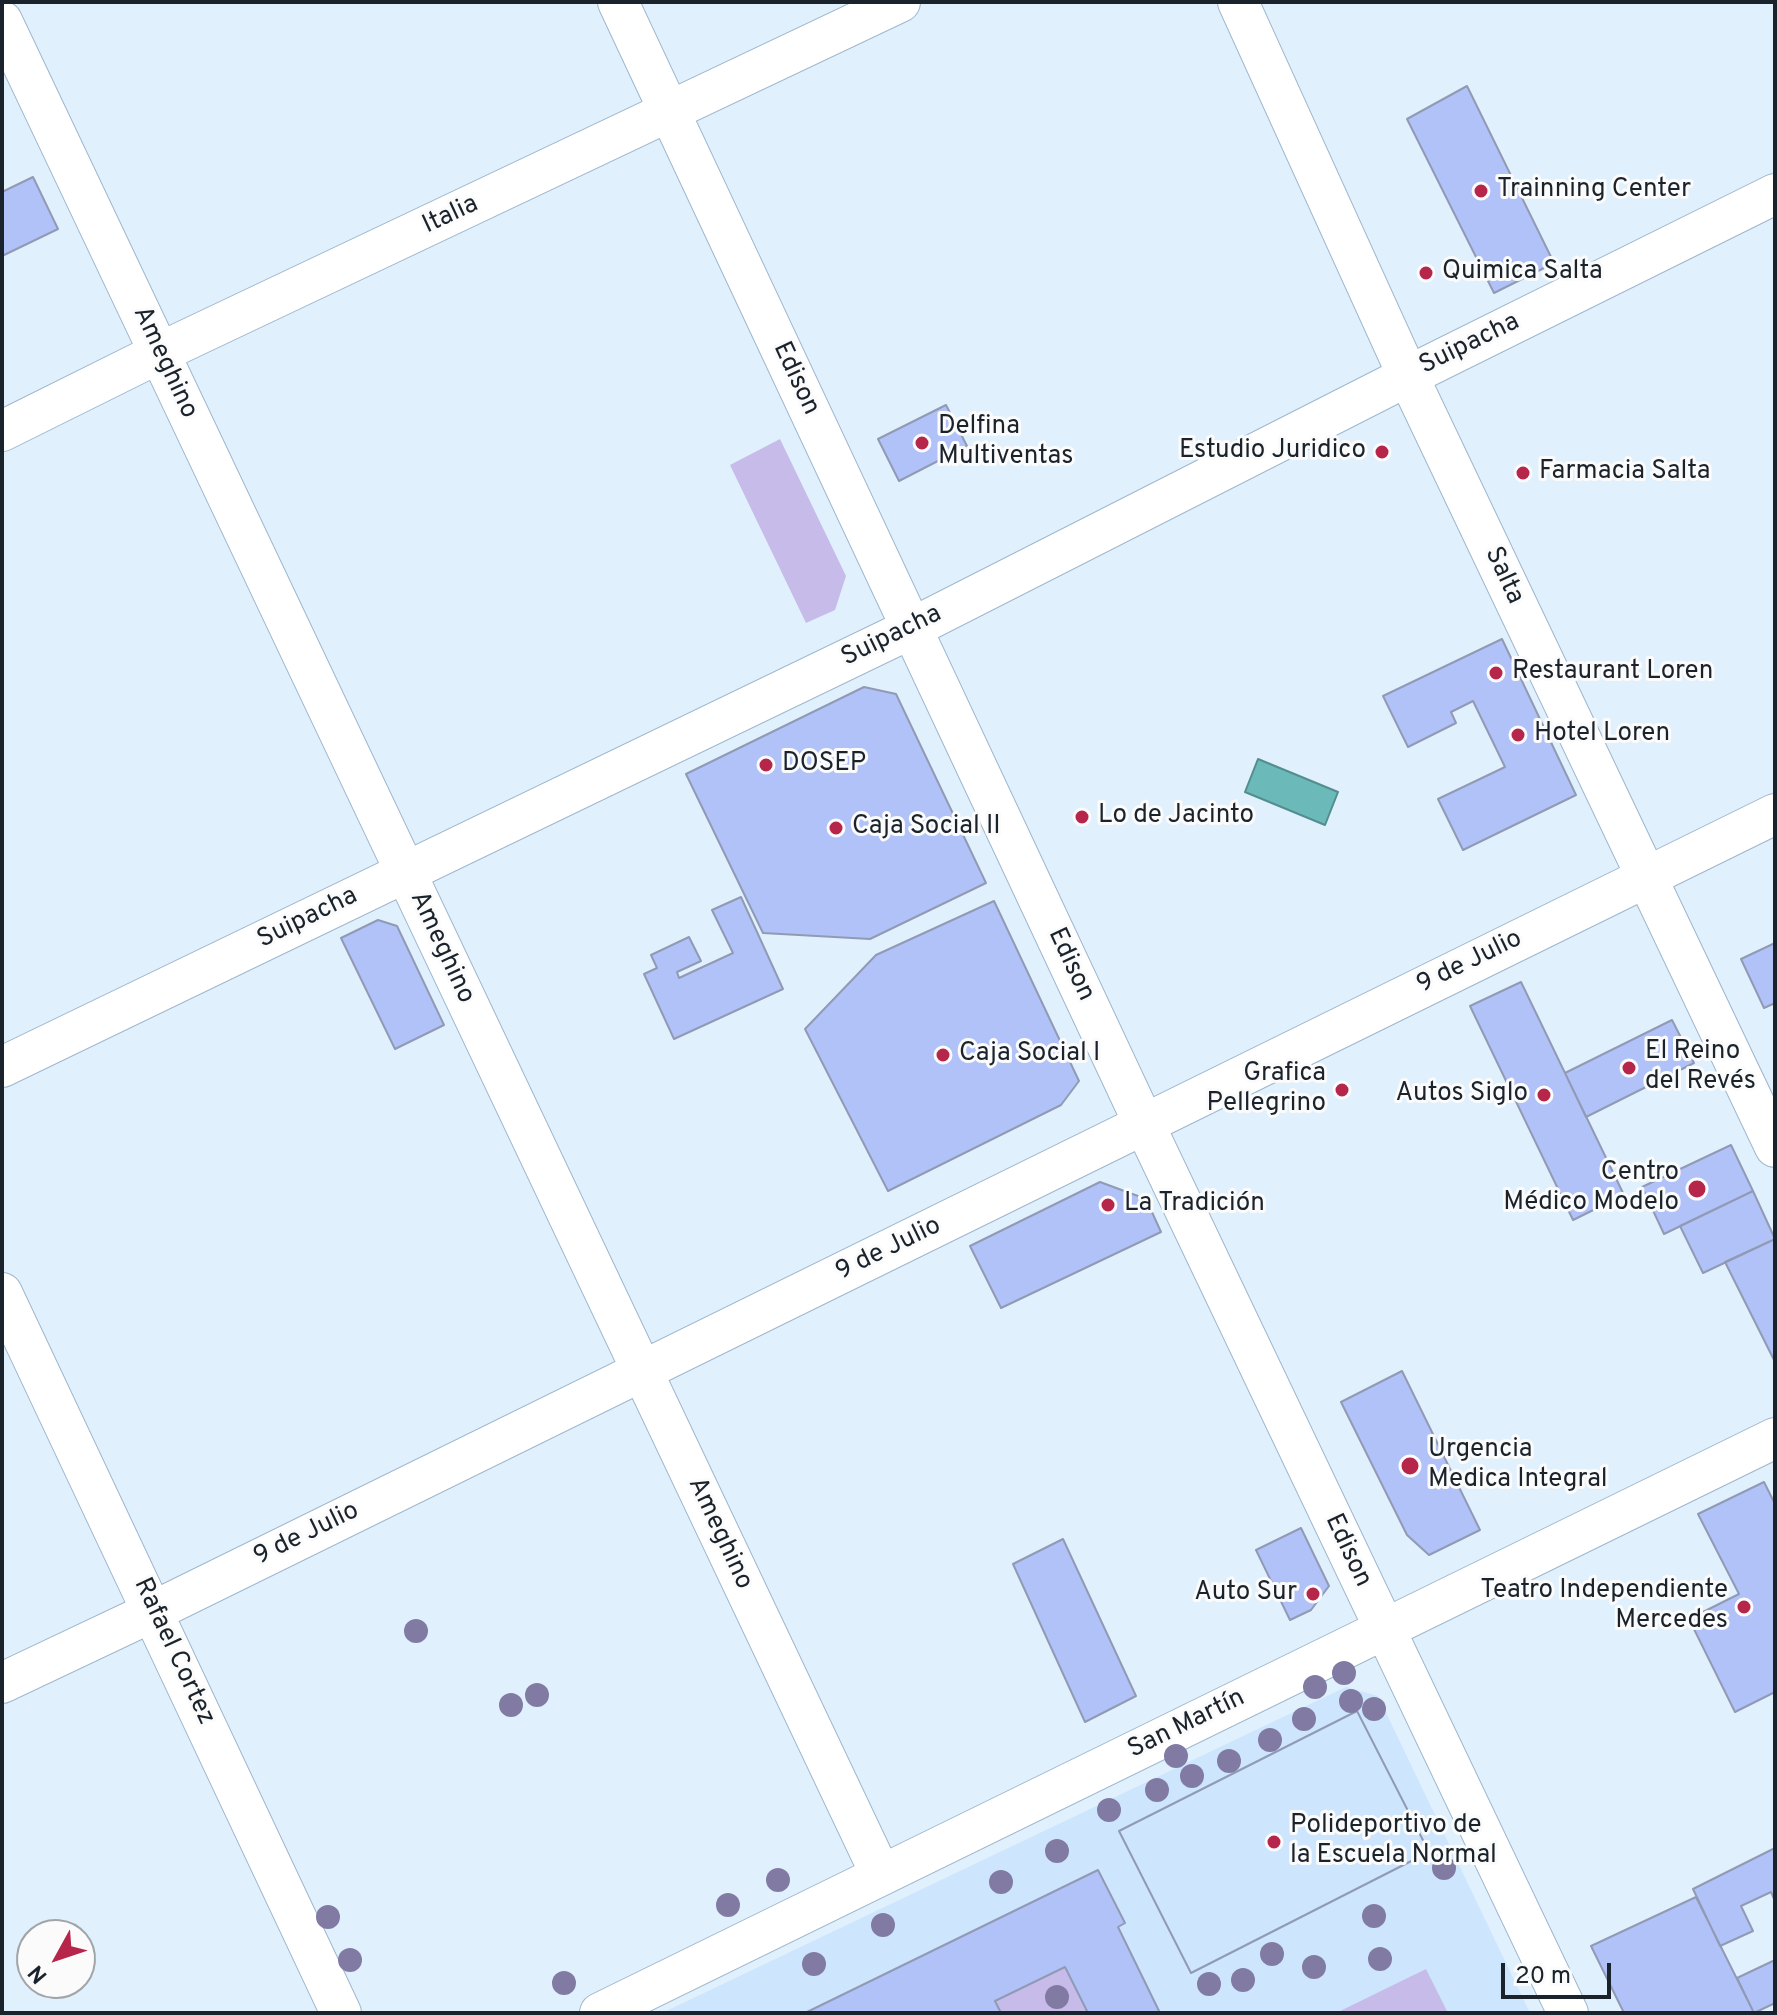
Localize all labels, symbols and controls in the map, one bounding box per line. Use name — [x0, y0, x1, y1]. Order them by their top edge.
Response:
place label: Trainning Center — [1497, 175, 1691, 207]
marker: Trainning Center — [1472, 182, 1490, 200]
street label: Italia — [418, 190, 484, 242]
place label: Quimica Salta — [1442, 257, 1603, 289]
marker: Quimica Salta — [1417, 264, 1435, 282]
street label: Ameghino — [125, 302, 203, 424]
street label: Suipacha — [1415, 307, 1525, 383]
street label: Edison — [765, 338, 825, 420]
place label: Delfina Multiventas — [938, 412, 1073, 474]
marker: Delfina Multiventas — [913, 434, 931, 452]
place label: Estudio Juridico — [1179, 436, 1366, 468]
marker: Estudio Juridico — [1373, 443, 1391, 461]
place label: Farmacia Salta — [1539, 457, 1710, 489]
marker: Farmacia Salta — [1514, 464, 1532, 482]
street label: Salta — [1476, 543, 1530, 609]
street label: Suipacha — [837, 599, 947, 675]
place label: Restaurant Loren — [1512, 657, 1713, 689]
marker: Restaurant Loren — [1487, 664, 1505, 682]
place label: Hotel Loren — [1534, 719, 1670, 751]
marker: Hotel Loren — [1509, 726, 1527, 744]
place label: DOSEP — [782, 749, 866, 781]
marker: DOSEP — [757, 756, 775, 774]
place label: Lo de Jacinto — [1098, 801, 1254, 833]
marker: Lo de Jacinto — [1073, 808, 1091, 826]
place label: Caja Social II — [852, 812, 1001, 844]
marker: Caja Social II — [827, 819, 845, 837]
street label: Suipacha — [253, 881, 363, 957]
street label: Ameghino — [402, 887, 480, 1009]
street label: Edison — [1040, 924, 1100, 1006]
street label: 9 de Julio — [1412, 924, 1528, 1002]
place label: El Reino del Revés — [1645, 1037, 1756, 1098]
place label: Caja Social I — [959, 1039, 1100, 1071]
marker: Caja Social I — [934, 1046, 952, 1064]
place label: Grafica Pellegrino — [1207, 1059, 1326, 1120]
marker: El Reino del Revés — [1620, 1059, 1638, 1077]
place label: Autos Siglo — [1396, 1079, 1528, 1111]
marker: Grafica Pellegrino — [1333, 1081, 1351, 1099]
marker: Autos Siglo — [1535, 1086, 1553, 1104]
place label: Centro Médico Modelo — [1503, 1158, 1679, 1220]
marker: Centro Médico Modelo — [1686, 1178, 1708, 1200]
place label: La Tradición — [1124, 1189, 1265, 1221]
marker: La Tradición — [1099, 1196, 1117, 1214]
street label: 9 de Julio — [831, 1211, 947, 1289]
place label: Urgencia Medica Integral — [1428, 1435, 1608, 1496]
marker: Urgencia Medica Integral — [1399, 1455, 1421, 1477]
street label: Ameghino — [680, 1473, 758, 1595]
street label: 9 de Julio — [249, 1496, 365, 1574]
street label: Edison — [1317, 1510, 1377, 1592]
street label: Rafael Cortez — [125, 1574, 221, 1730]
place label: Teatro Independiente Mercedes — [1480, 1576, 1728, 1638]
place label: Auto Sur — [1194, 1578, 1297, 1610]
marker: Auto Sur — [1304, 1585, 1322, 1603]
marker: Teatro Independiente Mercedes — [1735, 1598, 1753, 1616]
street label: San Martín — [1124, 1683, 1250, 1767]
place label: Polideportivo de la Escuela Normal — [1290, 1811, 1497, 1872]
marker: Polideportivo de la Escuela Normal — [1265, 1833, 1283, 1851]
north arrow — [16, 1919, 96, 1999]
scale bar — [1505, 1947, 1615, 1997]
text: N — [23, 1959, 54, 1988]
text: 20 m — [1515, 1962, 1571, 1992]

